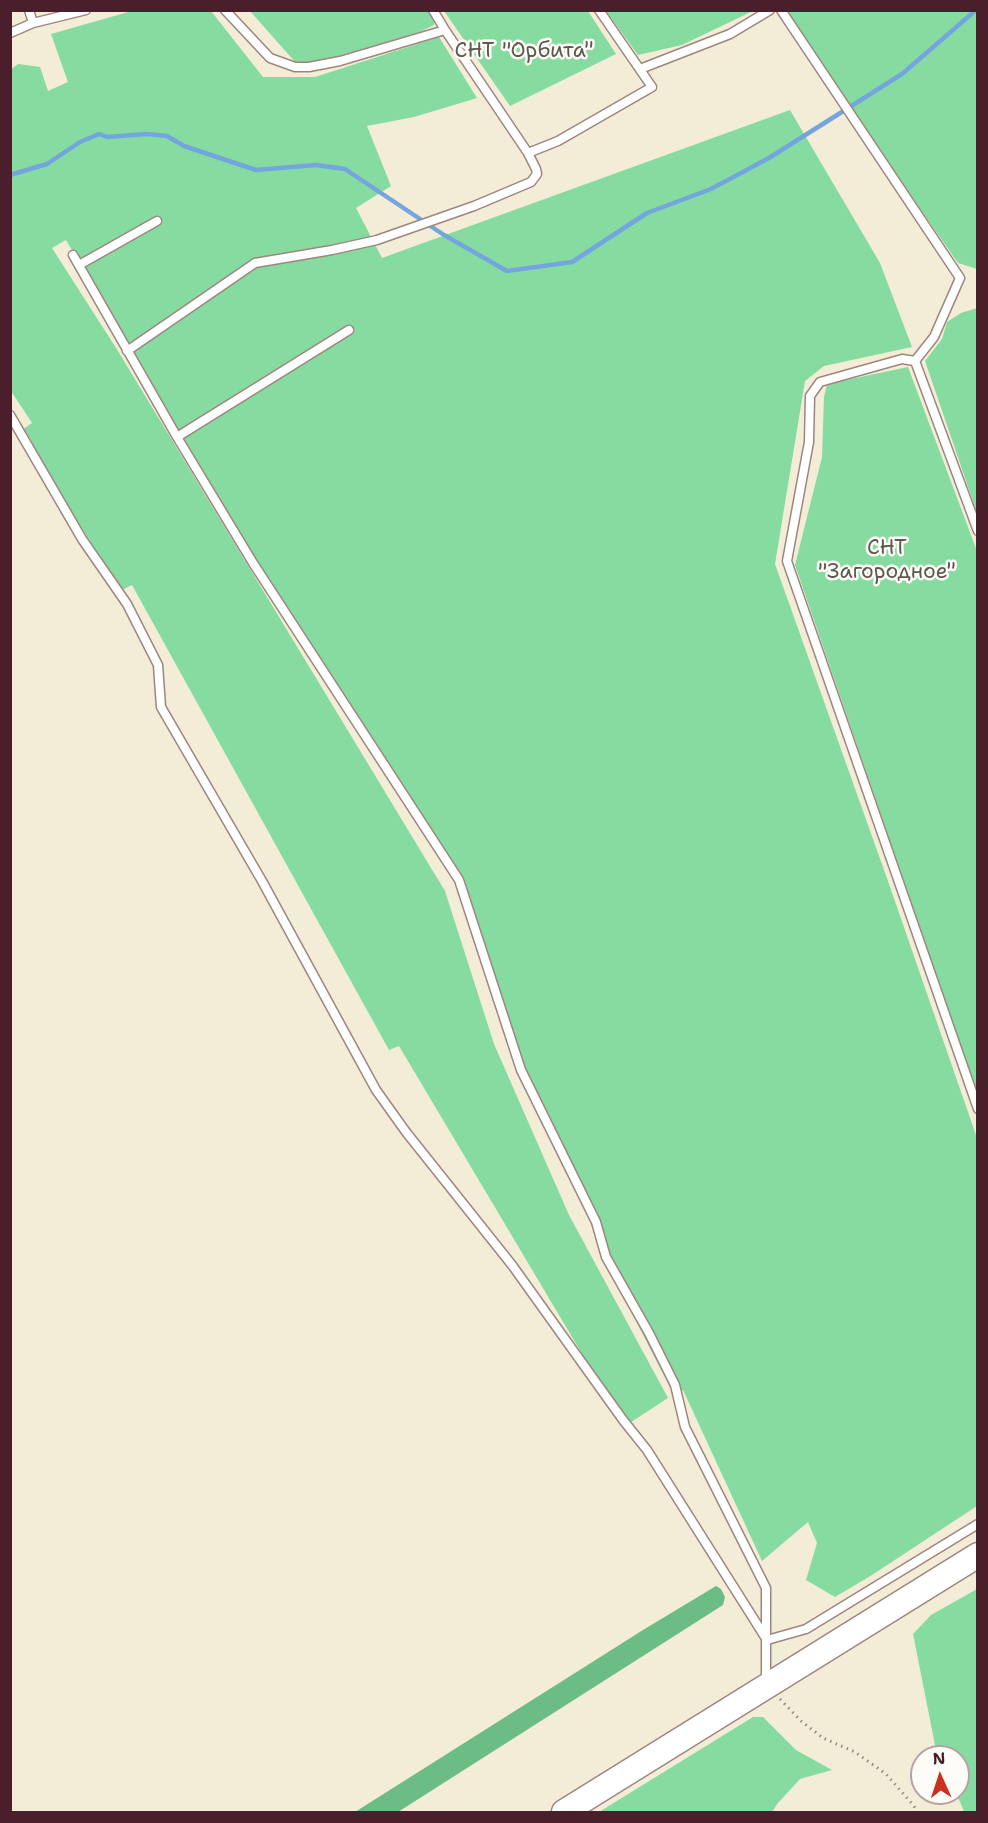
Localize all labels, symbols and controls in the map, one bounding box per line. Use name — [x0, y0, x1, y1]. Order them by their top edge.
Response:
park label: CНТ "Орбита" — [454, 39, 594, 65]
park label: СНТ "Загородное" — [818, 536, 956, 586]
north arrow — [910, 1745, 970, 1805]
text: N — [932, 1748, 946, 1769]

